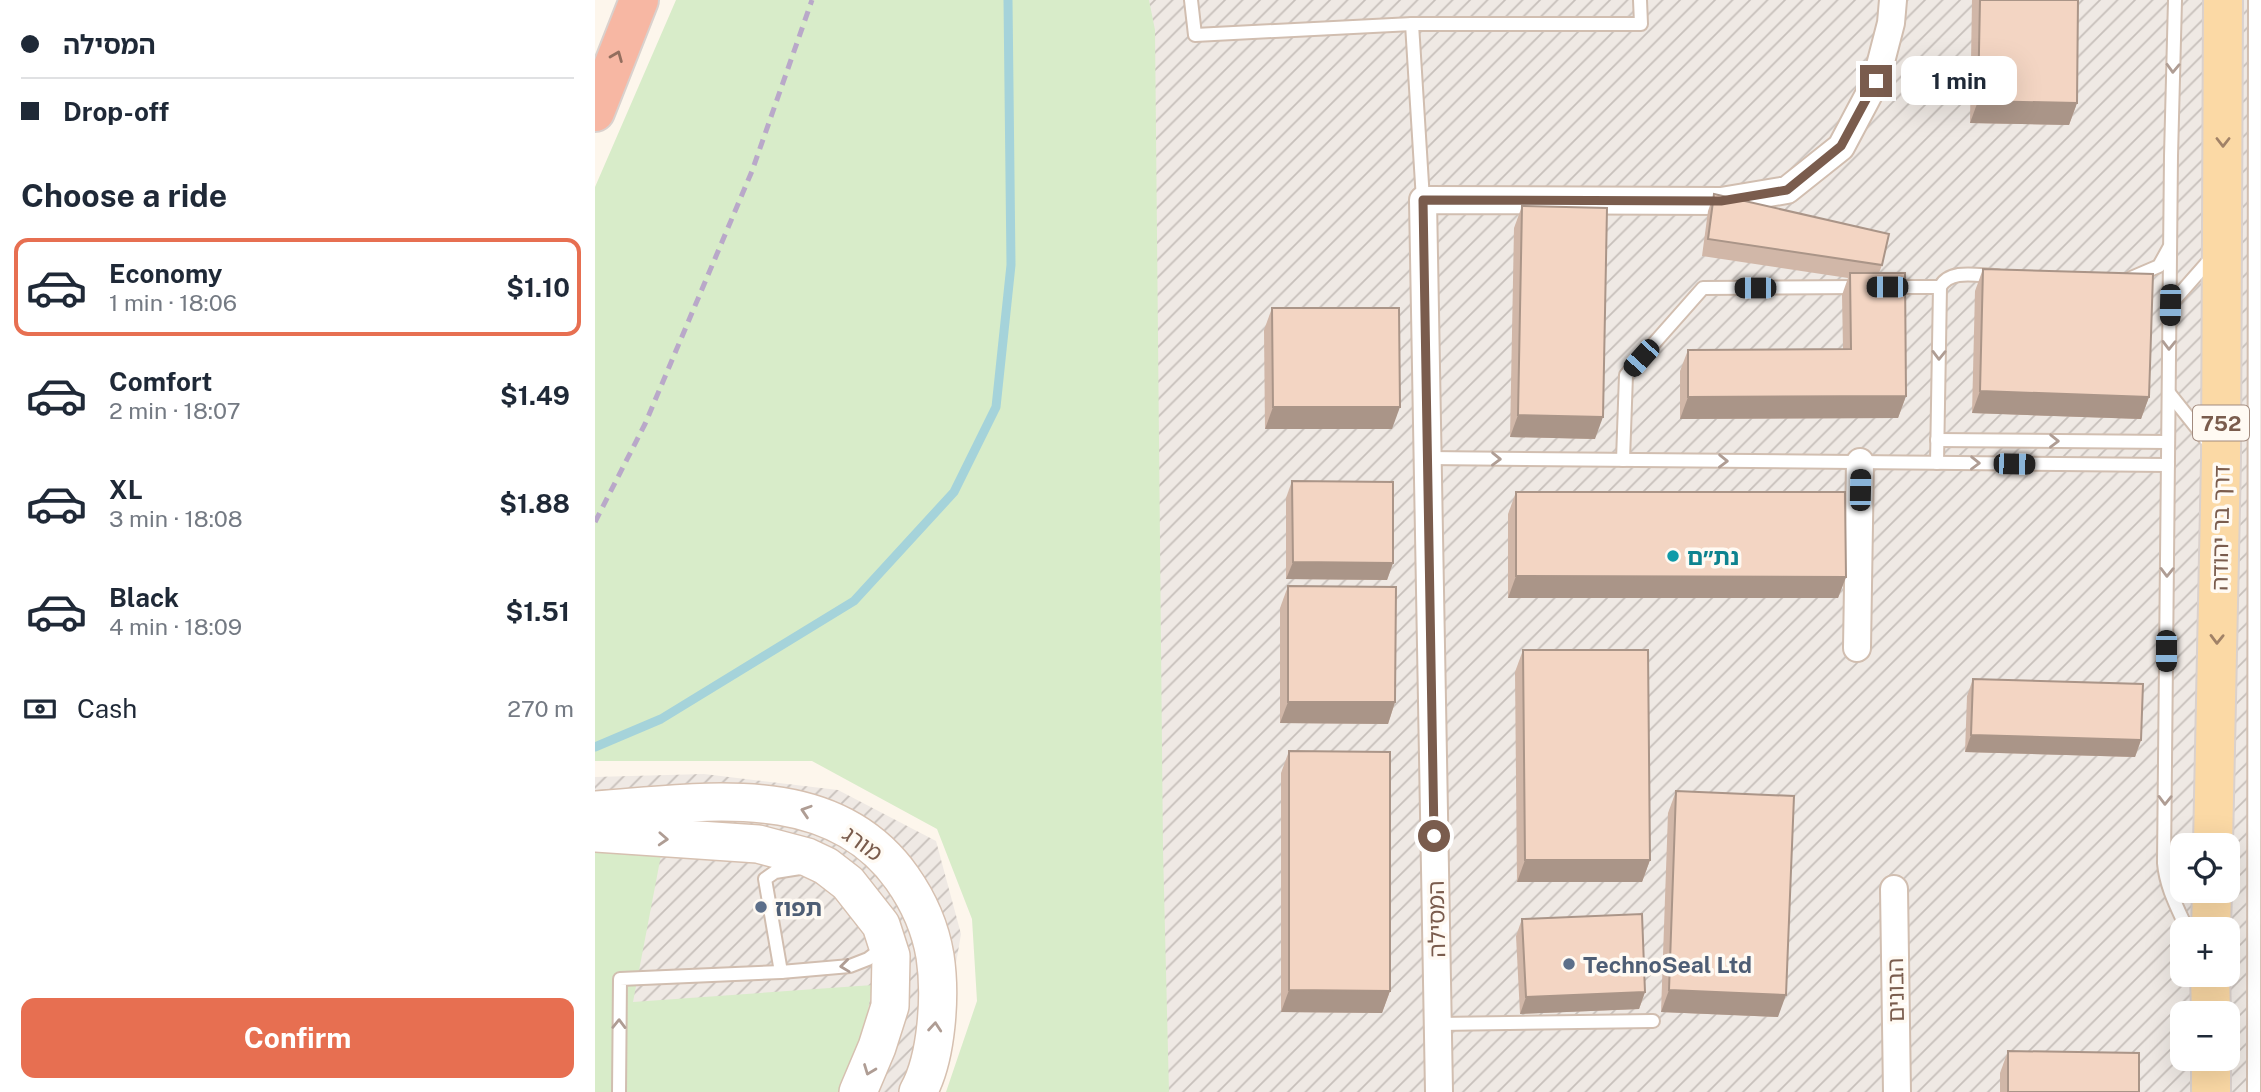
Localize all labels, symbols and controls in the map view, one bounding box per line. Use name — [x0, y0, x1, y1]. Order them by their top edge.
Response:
text: המסילה — [63, 29, 156, 60]
one-way arrow — [609, 51, 623, 63]
callout: 1 min — [1901, 56, 2016, 106]
one-way arrow — [2166, 63, 2181, 74]
route end — [1860, 65, 1892, 97]
text: 1 min — [1931, 67, 1987, 94]
text: Drop-off — [63, 96, 169, 127]
one-way arrow — [2215, 137, 2231, 147]
text: Choose a ride — [21, 177, 227, 214]
icon: car — [25, 256, 88, 319]
text: Economy — [109, 258, 222, 289]
text: $1.10 — [506, 272, 570, 303]
car — [1867, 277, 1909, 298]
car — [1735, 278, 1777, 299]
car — [2160, 284, 2181, 326]
text: 1 min · 18:06 — [109, 289, 237, 316]
car — [1620, 335, 1663, 381]
one-way arrow — [2161, 340, 2177, 350]
one-way arrow — [1931, 350, 1946, 361]
icon: car — [25, 364, 88, 427]
text: Comfort — [109, 366, 212, 397]
text: $1.49 — [500, 380, 570, 411]
text: 2 min · 18:07 — [109, 397, 241, 424]
road number: 752 — [2193, 406, 2249, 440]
one-way arrow — [2049, 433, 2060, 449]
one-way arrow — [1491, 451, 1502, 467]
one-way arrow — [1719, 453, 1729, 469]
car — [1993, 453, 2036, 475]
one-way arrow — [1970, 456, 1981, 471]
street label: דרך בר יהודה — [2205, 465, 2235, 591]
car — [1850, 469, 1871, 511]
icon: car — [25, 472, 88, 535]
text: XL — [109, 474, 143, 505]
text: $1.88 — [499, 488, 570, 519]
text: 3 min · 18:08 — [109, 505, 243, 532]
place label: נת״ם — [1687, 543, 1739, 570]
marker: נת״ם — [1665, 548, 1681, 564]
one-way arrow — [2159, 567, 2175, 578]
icon: car — [25, 580, 88, 643]
text: Black — [109, 582, 179, 613]
text: $1.51 — [505, 596, 570, 627]
text: 4 min · 18:09 — [109, 613, 242, 640]
car — [2156, 630, 2177, 672]
one-way arrow — [2210, 633, 2225, 644]
icon: cash — [21, 690, 59, 728]
text: Cash — [77, 693, 137, 724]
text: 270 m — [507, 695, 574, 722]
one-way arrow — [2157, 795, 2173, 805]
one-way arrow — [800, 805, 812, 819]
street label: מורג — [838, 820, 888, 866]
route start — [1418, 820, 1450, 852]
one-way arrow — [658, 831, 669, 846]
map controls — [2170, 833, 2240, 1071]
button: locate — [2170, 833, 2240, 903]
street label: המסילה — [1422, 880, 1450, 958]
place label: תפוז — [775, 894, 822, 921]
marker: תפוז — [753, 899, 769, 915]
button: + — [2170, 917, 2240, 987]
place label: TechnoSeal Ltd — [1583, 951, 1752, 978]
marker: TechnoSeal Ltd — [1561, 956, 1577, 972]
street label: הבונים — [1881, 957, 1909, 1023]
one-way arrow — [839, 959, 850, 974]
button: Confirm — [21, 998, 574, 1078]
button: − — [2170, 1001, 2240, 1071]
one-way arrow — [611, 1018, 627, 1029]
one-way arrow — [927, 1021, 942, 1032]
one-way arrow — [863, 1064, 877, 1076]

